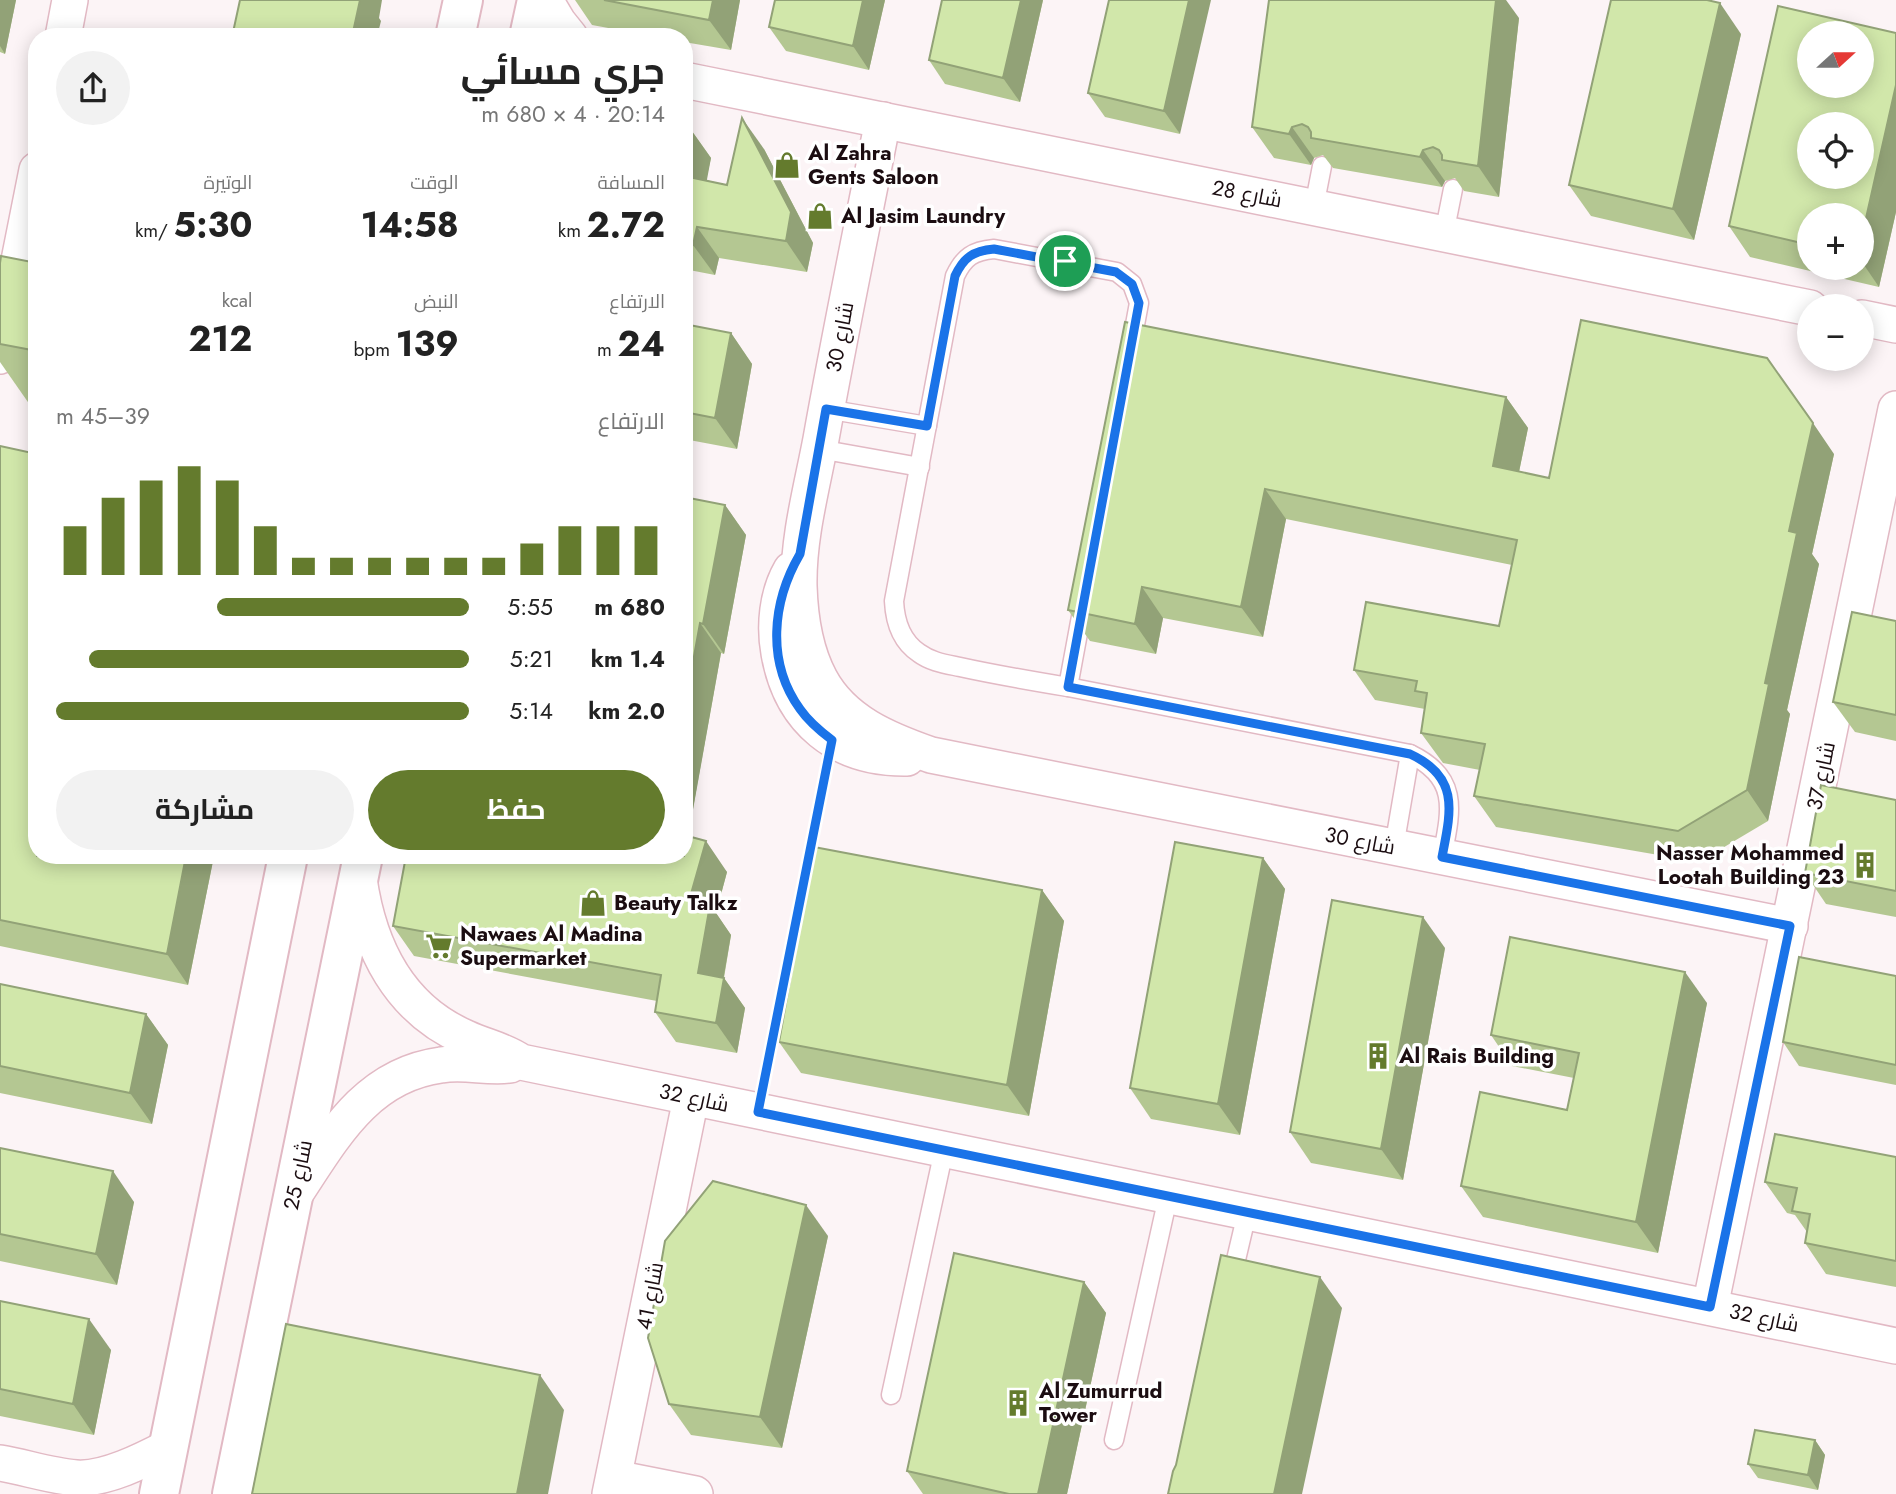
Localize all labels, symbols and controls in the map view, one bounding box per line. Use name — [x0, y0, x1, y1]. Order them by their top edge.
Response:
north arrow — [1797, 21, 1874, 98]
map controls — [1797, 21, 1874, 371]
text: جري مسائي — [461, 43, 665, 98]
button: share — [56, 51, 130, 125]
text: 20:14 · 4 × 680 m — [481, 97, 665, 131]
button: locate — [1797, 112, 1874, 189]
place label: Al Zahra Gents Saloon — [807, 138, 939, 192]
shop icon: Al Zahra Gents Saloon — [772, 150, 802, 180]
text: الوتيرة — [204, 169, 252, 196]
text: الوقت — [410, 169, 459, 196]
text: المسافة — [597, 169, 665, 196]
street label: شارع 28 — [1210, 173, 1284, 215]
text: 5:30 — [174, 200, 252, 250]
text: 14:58 — [361, 200, 459, 250]
text: 2.72 — [587, 200, 665, 250]
shop icon: Al Jasim Laundry — [805, 201, 835, 231]
place label: Al Jasim Laundry — [840, 201, 1006, 231]
button: + — [1797, 203, 1874, 280]
text: /km — [135, 217, 174, 244]
text: km — [558, 217, 587, 244]
pin — [1035, 231, 1095, 291]
icon: arrive — [1046, 242, 1084, 280]
text: kcal — [222, 287, 252, 314]
text: النبض — [414, 288, 459, 315]
text: الارتفاع — [609, 288, 665, 315]
button: − — [1797, 294, 1874, 371]
street label: شارع 30 — [818, 299, 862, 375]
text: 212 — [189, 314, 252, 364]
text: 139 — [396, 319, 459, 369]
text: 24 — [618, 319, 665, 369]
text: bpm — [354, 336, 396, 363]
text: m — [597, 336, 618, 363]
text: 39–45 m — [56, 399, 150, 433]
text: الارتفاع — [598, 404, 665, 438]
text: 5:55 — [507, 590, 553, 624]
text: 680 m — [594, 590, 665, 624]
text: 5:21 — [510, 642, 553, 676]
text: 1.4 km — [591, 642, 665, 676]
text: 5:14 — [509, 694, 553, 728]
text: 2.0 km — [588, 694, 665, 728]
street label: شارع 37 — [1799, 739, 1843, 813]
button: مشاركة — [56, 770, 354, 850]
button: حفظ — [368, 770, 665, 850]
street label: شارع 30 — [1322, 819, 1398, 863]
place label: Nasser Mohammed Lootah Building 23 — [1656, 838, 1844, 892]
building icon: Nasser Mohammed Lootah Building 23 — [1850, 850, 1880, 880]
shop icon: Beauty Talkz — [578, 888, 608, 918]
place label: Beauty Talkz — [614, 888, 738, 918]
place label: Nawaes Al Madina Supermarket — [460, 919, 643, 973]
supermarket icon: Nawaes Al Madina Supermarket — [424, 931, 454, 961]
building icon: Al Rais Building — [1363, 1041, 1393, 1071]
place label: Al Rais Building — [1398, 1041, 1554, 1071]
street label: شارع 32 — [656, 1076, 732, 1120]
street label: شارع 25 — [276, 1137, 320, 1213]
street label: شارع 41 — [629, 1259, 671, 1333]
street label: شارع 32 — [1726, 1296, 1802, 1340]
place label: Al Zumurrud Tower — [1038, 1376, 1162, 1430]
building icon: Al Zumurrud Tower — [1003, 1388, 1033, 1418]

